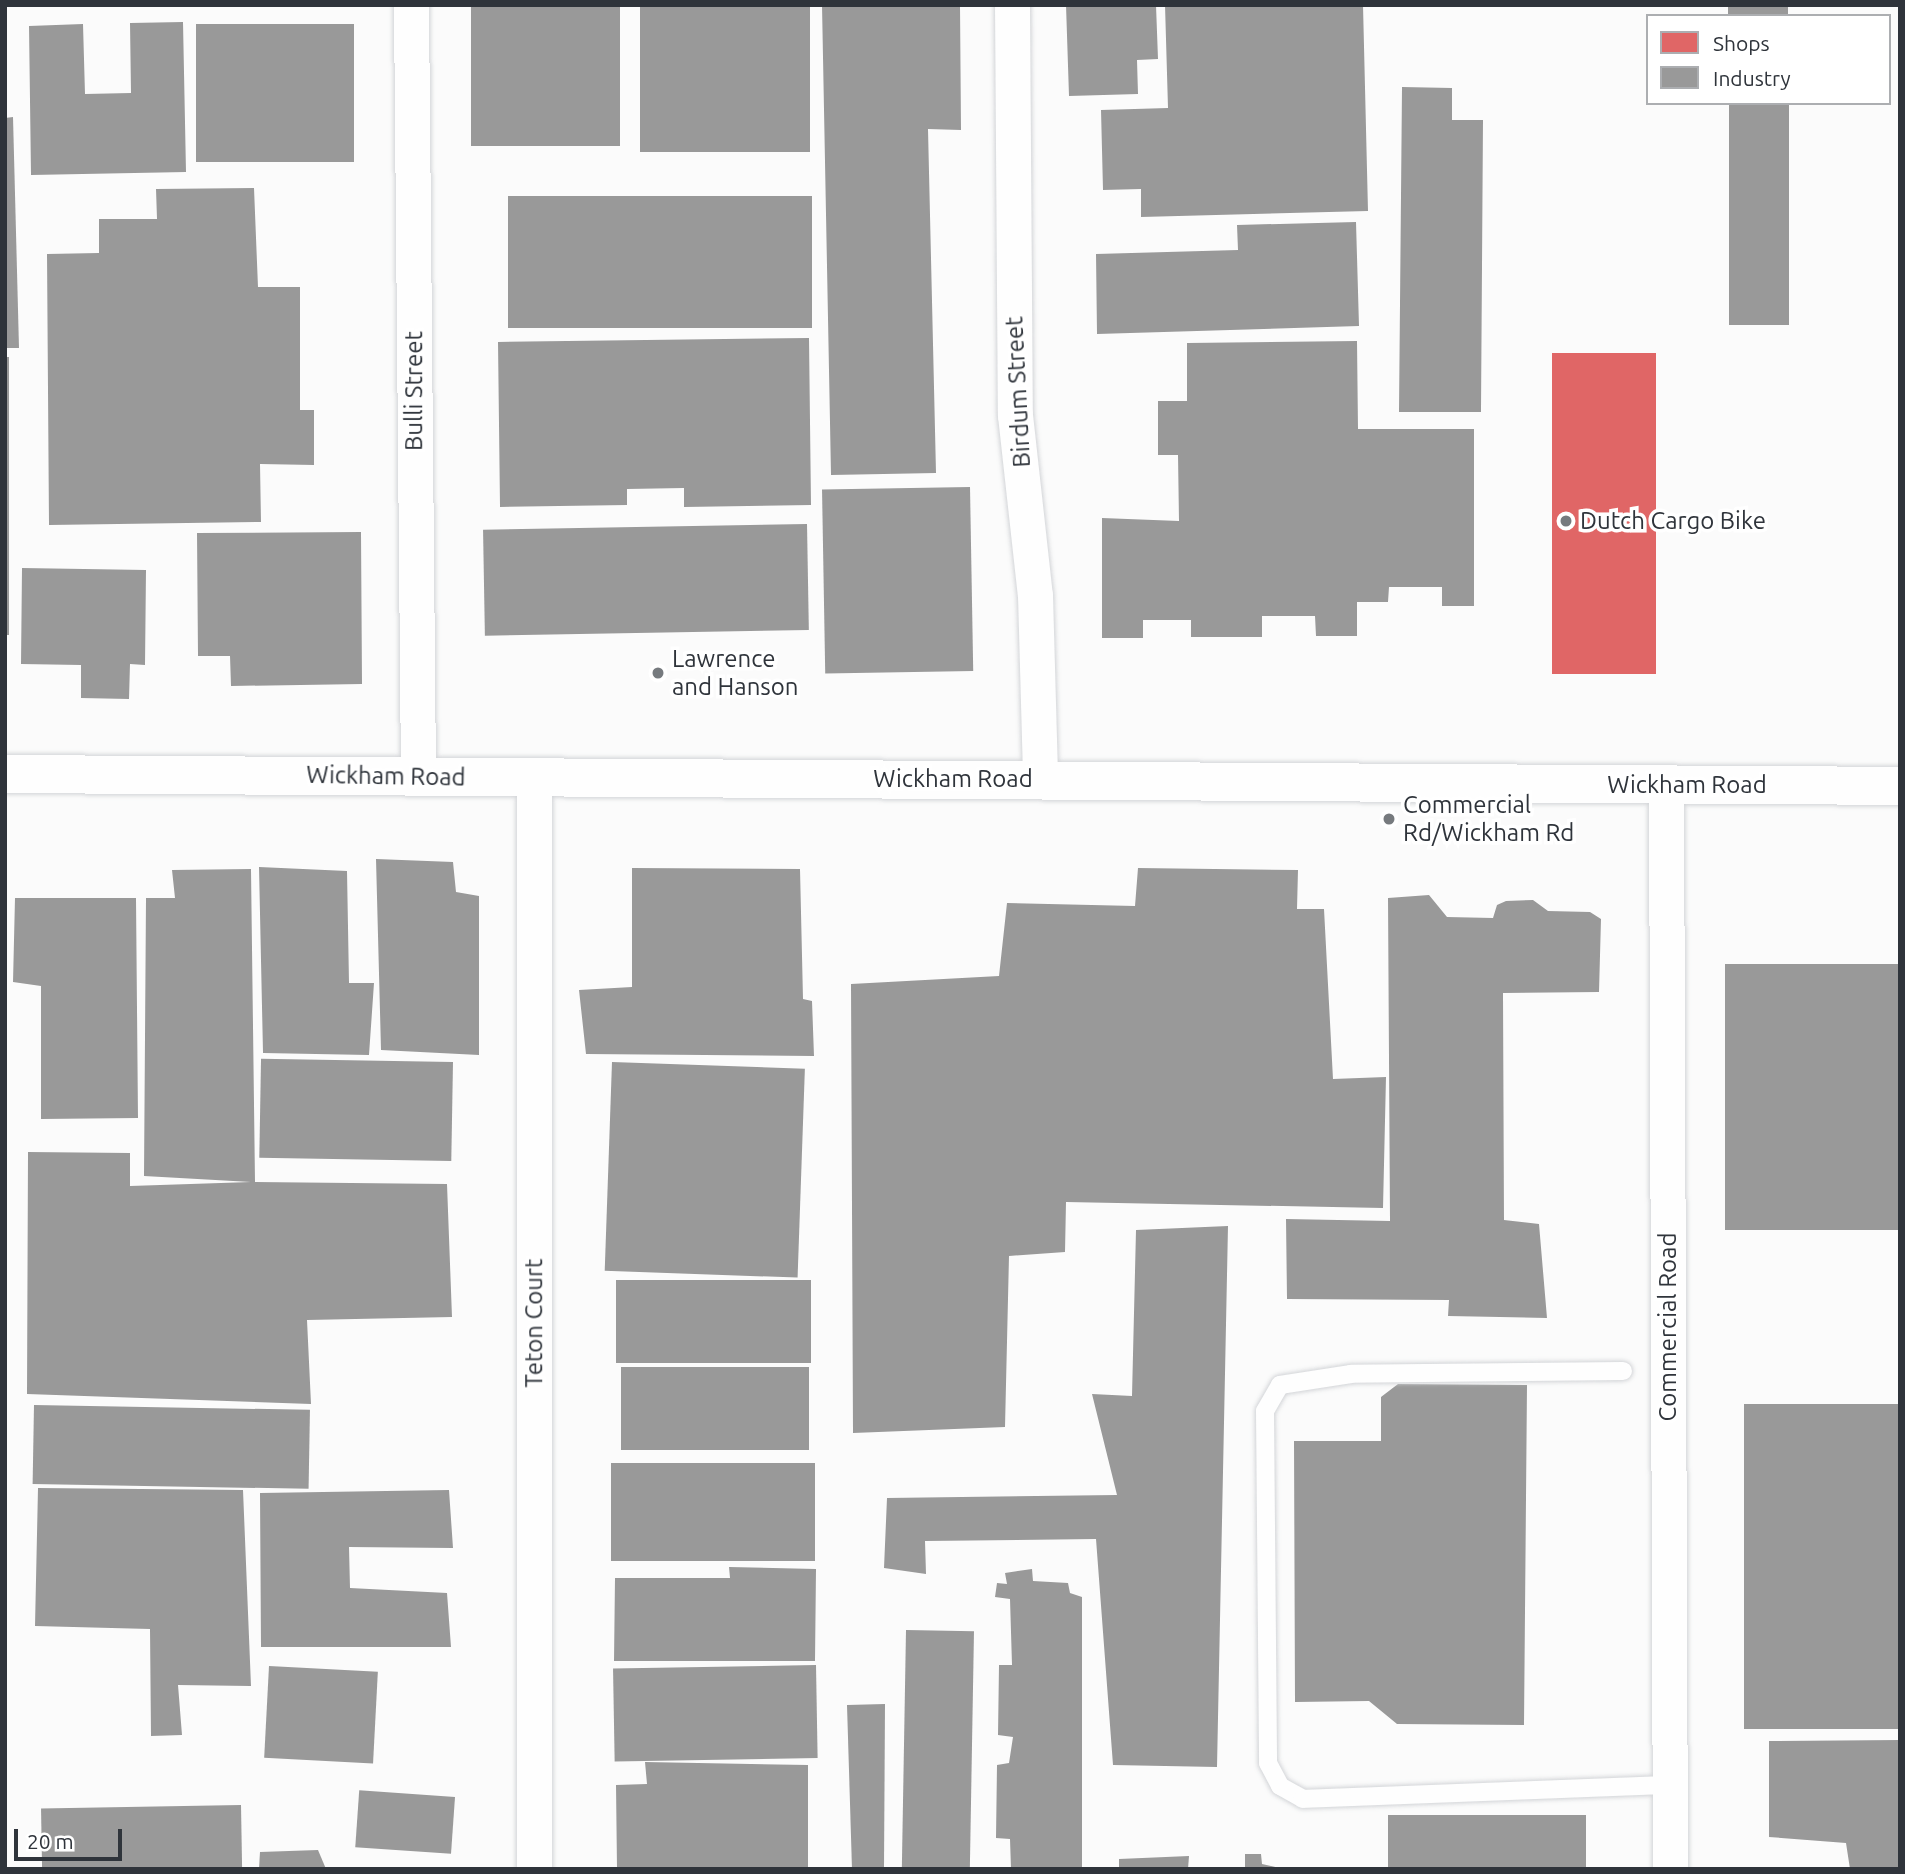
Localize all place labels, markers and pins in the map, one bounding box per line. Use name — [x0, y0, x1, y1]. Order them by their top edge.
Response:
place label: Dutch Cargo Bike — [1580, 507, 1766, 535]
marker: Dutch Cargo Bike — [1558, 513, 1574, 529]
place label: Lawrence and Hanson — [672, 645, 799, 701]
marker: Lawrence and Hanson — [650, 665, 666, 681]
place label: Commercial Rd/Wickham Rd — [1403, 791, 1574, 847]
marker: Commercial Rd/Wickham Rd — [1381, 811, 1397, 827]

